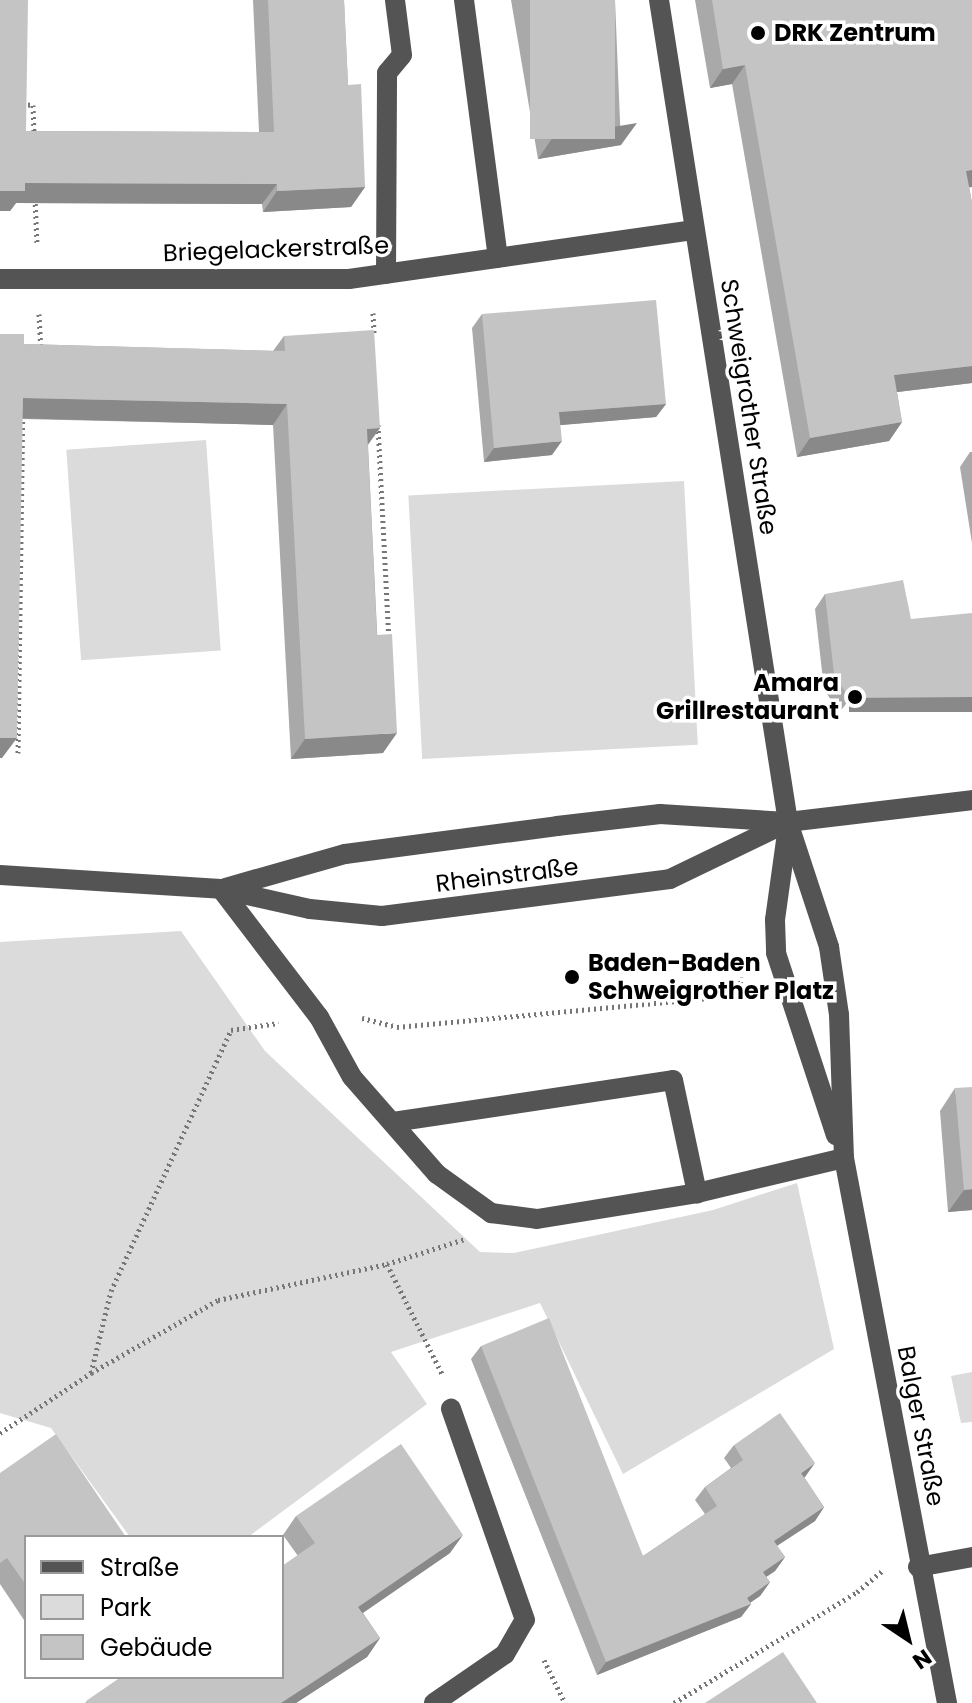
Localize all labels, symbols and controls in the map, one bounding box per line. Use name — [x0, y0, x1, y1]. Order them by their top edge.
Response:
place label: DRK Zentrum — [774, 19, 936, 47]
marker: DRK Zentrum — [749, 24, 767, 42]
street label: Briegelackerstraße — [163, 231, 389, 267]
street label: Schweigrother Straße — [715, 277, 783, 537]
place label: Amara Grillrestaurant — [656, 669, 839, 725]
marker: Amara Grillrestaurant — [846, 688, 864, 706]
street label: Rheinstraße — [434, 852, 580, 898]
place label: Baden-Baden Schweigrother Platz — [588, 949, 834, 1005]
marker: Baden-Baden Schweigrother Platz — [563, 968, 581, 986]
street label: Balger Straße — [891, 1343, 951, 1509]
legend — [24, 1535, 284, 1679]
text: Straße — [100, 1551, 179, 1584]
text: Park — [100, 1591, 151, 1624]
north arrow — [868, 1599, 948, 1679]
text: Gebäude — [100, 1631, 212, 1664]
text: N — [906, 1642, 938, 1677]

